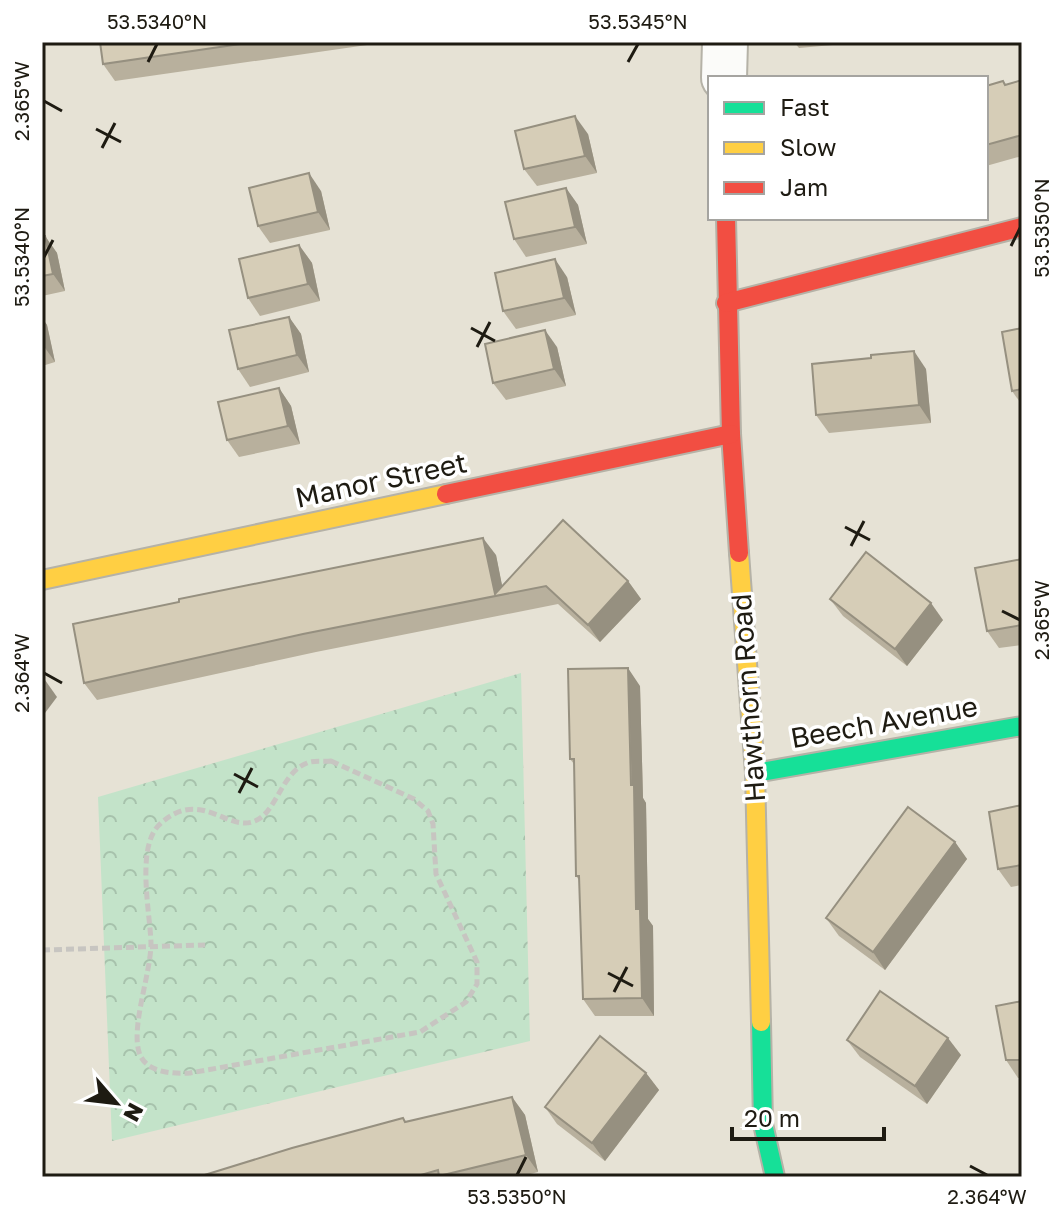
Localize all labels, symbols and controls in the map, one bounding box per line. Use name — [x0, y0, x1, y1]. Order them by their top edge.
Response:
text: 53.5340°N — [107, 9, 207, 33]
text: 53.5345°N — [588, 9, 688, 33]
text: 2.365°W — [9, 61, 33, 141]
legend — [708, 76, 988, 220]
text: Fast — [780, 92, 830, 121]
text: Slow — [780, 132, 836, 161]
text: Jam — [780, 172, 828, 201]
text: 53.5350°N — [1029, 178, 1053, 278]
text: 53.5340°N — [9, 207, 33, 307]
street label: Manor Street — [292, 445, 470, 514]
text: 2.365°W — [1029, 580, 1053, 660]
street label: Hawthorn Road — [724, 593, 771, 803]
text: 2.364°W — [9, 633, 33, 713]
street label: Beech Avenue — [788, 689, 980, 754]
north arrow — [76, 1063, 156, 1143]
scale bar — [732, 1091, 884, 1141]
text: N — [118, 1099, 150, 1126]
text: 20 m — [744, 1103, 800, 1132]
text: 53.5350°N — [467, 1184, 567, 1208]
text: 2.364°W — [947, 1184, 1027, 1208]

